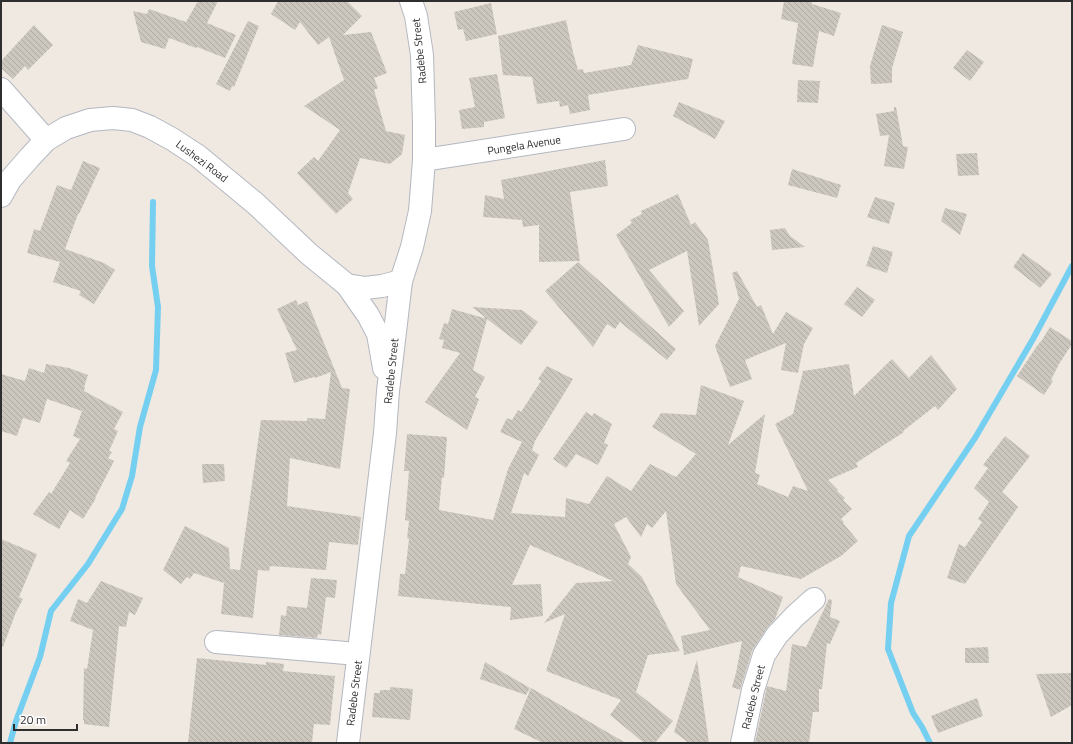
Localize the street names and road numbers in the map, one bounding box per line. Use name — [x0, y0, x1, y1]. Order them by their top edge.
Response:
street label: Radebe Street — [408, 17, 430, 85]
street label: Pungela Avenue — [486, 131, 562, 159]
street label: Lushezi Road — [173, 136, 231, 186]
street label: Radebe Street — [380, 337, 402, 405]
street label: Radebe Street — [342, 659, 366, 727]
street label: Radebe Street — [737, 663, 769, 731]

